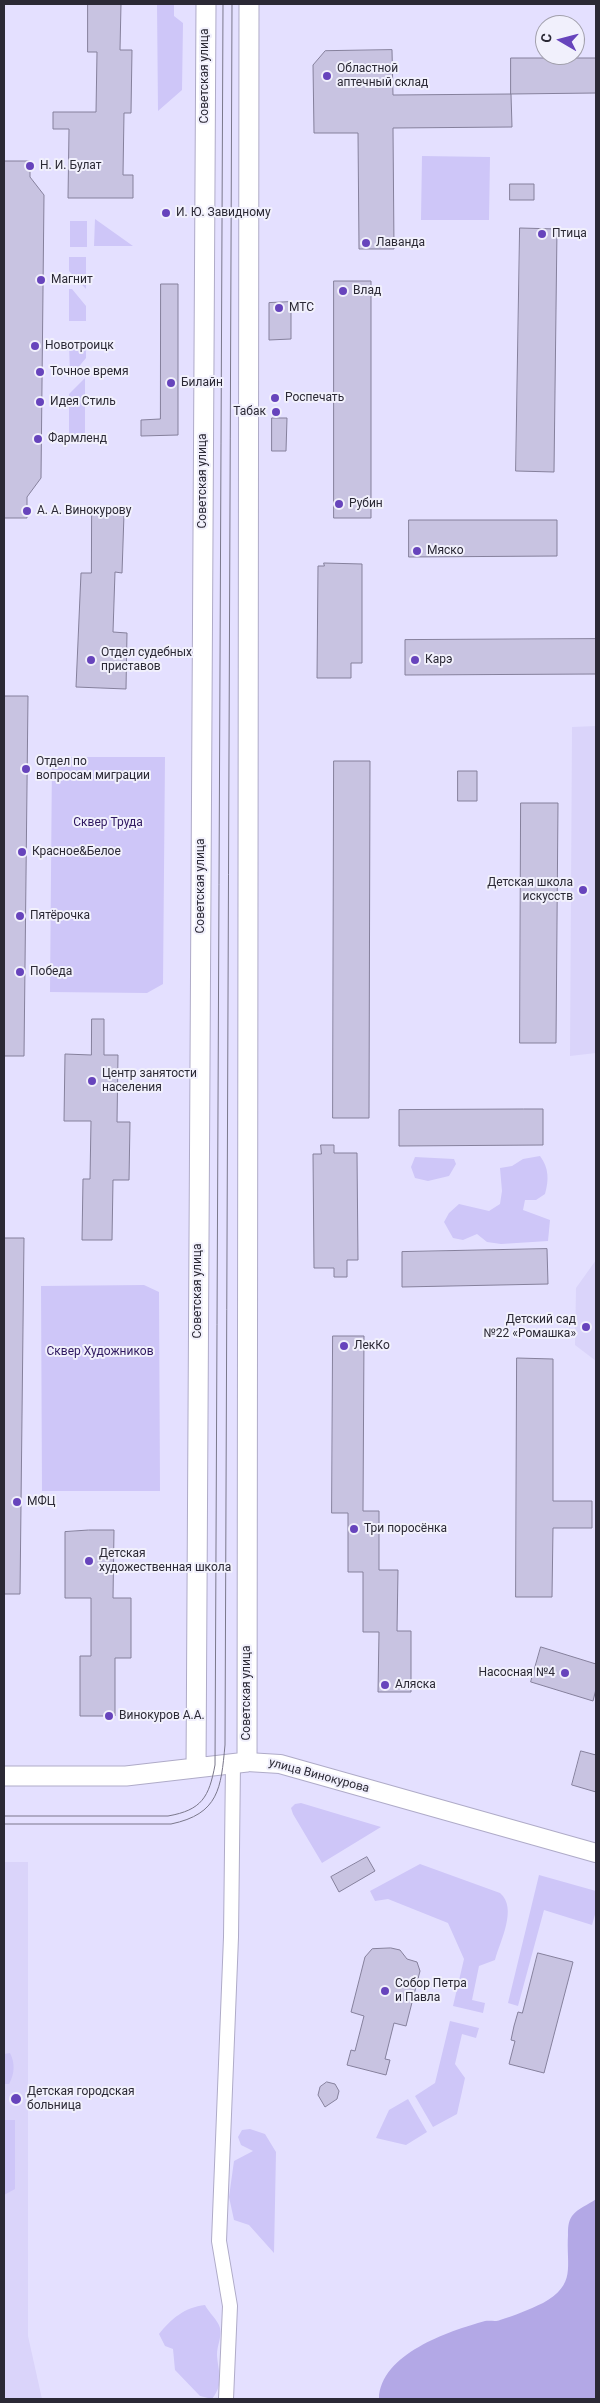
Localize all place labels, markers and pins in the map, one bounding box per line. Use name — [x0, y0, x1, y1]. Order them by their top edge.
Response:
place label: Областной аптечный склад — [337, 62, 428, 90]
marker: Областной аптечный склад — [321, 70, 333, 82]
place label: Н. И. Булат — [40, 159, 102, 173]
marker: Н. И. Булат — [24, 160, 36, 172]
place label: И. Ю. Завидному — [176, 206, 271, 220]
marker: И. Ю. Завидному — [160, 207, 172, 219]
place label: Птица — [552, 227, 587, 241]
marker: Птица — [536, 228, 548, 240]
place label: Лаванда — [376, 236, 425, 250]
marker: Лаванда — [360, 237, 372, 249]
place label: Магнит — [51, 273, 93, 287]
marker: Магнит — [35, 274, 47, 286]
place label: Влад — [353, 284, 381, 298]
marker: Влад — [337, 285, 349, 297]
place label: МТС — [289, 301, 314, 315]
marker: МТС — [273, 302, 285, 314]
place label: Новотроицк — [45, 339, 114, 353]
marker: Новотроицк — [29, 340, 41, 352]
place label: Точное время — [50, 365, 129, 379]
marker: Точное время — [34, 366, 46, 378]
place label: Билайн — [181, 376, 223, 390]
marker: Билайн — [165, 377, 177, 389]
place label: Роспечать — [285, 391, 344, 405]
marker: Роспечать — [269, 392, 281, 404]
place label: Идея Стиль — [50, 395, 116, 409]
marker: Идея Стиль — [34, 396, 46, 408]
place label: Табак — [233, 405, 266, 419]
marker: Табак — [270, 406, 282, 418]
place label: Фармленд — [48, 432, 107, 446]
marker: Фармленд — [32, 433, 44, 445]
place label: Рубин — [349, 497, 383, 511]
marker: Рубин — [333, 498, 345, 510]
place label: А. А. Винокурову — [37, 504, 131, 518]
marker: А. А. Винокурову — [21, 505, 33, 517]
place label: Мяско — [427, 544, 464, 558]
marker: Мяско — [411, 545, 423, 557]
place label: Отдел судебных приставов — [101, 646, 192, 674]
place label: Карэ — [425, 653, 452, 667]
marker: Отдел судебных приставов — [85, 654, 97, 666]
marker: Карэ — [409, 654, 421, 666]
place label: Отдел по вопросам миграции — [36, 755, 150, 783]
marker: Отдел по вопросам миграции — [20, 763, 32, 775]
place label: Красное&Белое — [32, 845, 121, 859]
marker: Красное&Белое — [16, 846, 28, 858]
place label: Детская школа искусств — [487, 876, 573, 904]
marker: Детская школа искусств — [577, 884, 589, 896]
place label: Пятёрочка — [30, 909, 90, 923]
marker: Пятёрочка — [14, 910, 26, 922]
place label: Победа — [30, 965, 72, 979]
marker: Победа — [14, 966, 26, 978]
place label: Центр занятости населения — [102, 1067, 197, 1095]
marker: Центр занятости населения — [86, 1075, 98, 1087]
place label: Детский сад №22 «Ромашка» — [483, 1313, 576, 1341]
marker: Детский сад №22 «Ромашка» — [580, 1321, 592, 1333]
place label: ЛекКо — [354, 1339, 390, 1353]
marker: ЛекКо — [338, 1340, 350, 1352]
place label: МФЦ — [27, 1495, 56, 1509]
marker: МФЦ — [11, 1496, 23, 1508]
place label: Три поросёнка — [364, 1522, 447, 1536]
marker: Три поросёнка — [348, 1523, 360, 1535]
place label: Детская художественная школа — [99, 1547, 231, 1575]
marker: Детская художественная школа — [83, 1555, 95, 1567]
place label: Насосная №4 — [478, 1666, 555, 1680]
marker: Насосная №4 — [559, 1667, 571, 1679]
place label: Аляска — [395, 1678, 436, 1692]
marker: Аляска — [379, 1679, 391, 1691]
place label: Винокуров А.А. — [119, 1709, 205, 1723]
marker: Винокуров А.А. — [103, 1710, 115, 1722]
place label: Собор Петра и Павла — [395, 1977, 467, 2005]
marker: Собор Петра и Павла — [379, 1985, 391, 1997]
place label: Детская городская больница — [27, 2085, 135, 2113]
marker: Детская городская больница — [9, 2092, 23, 2106]

